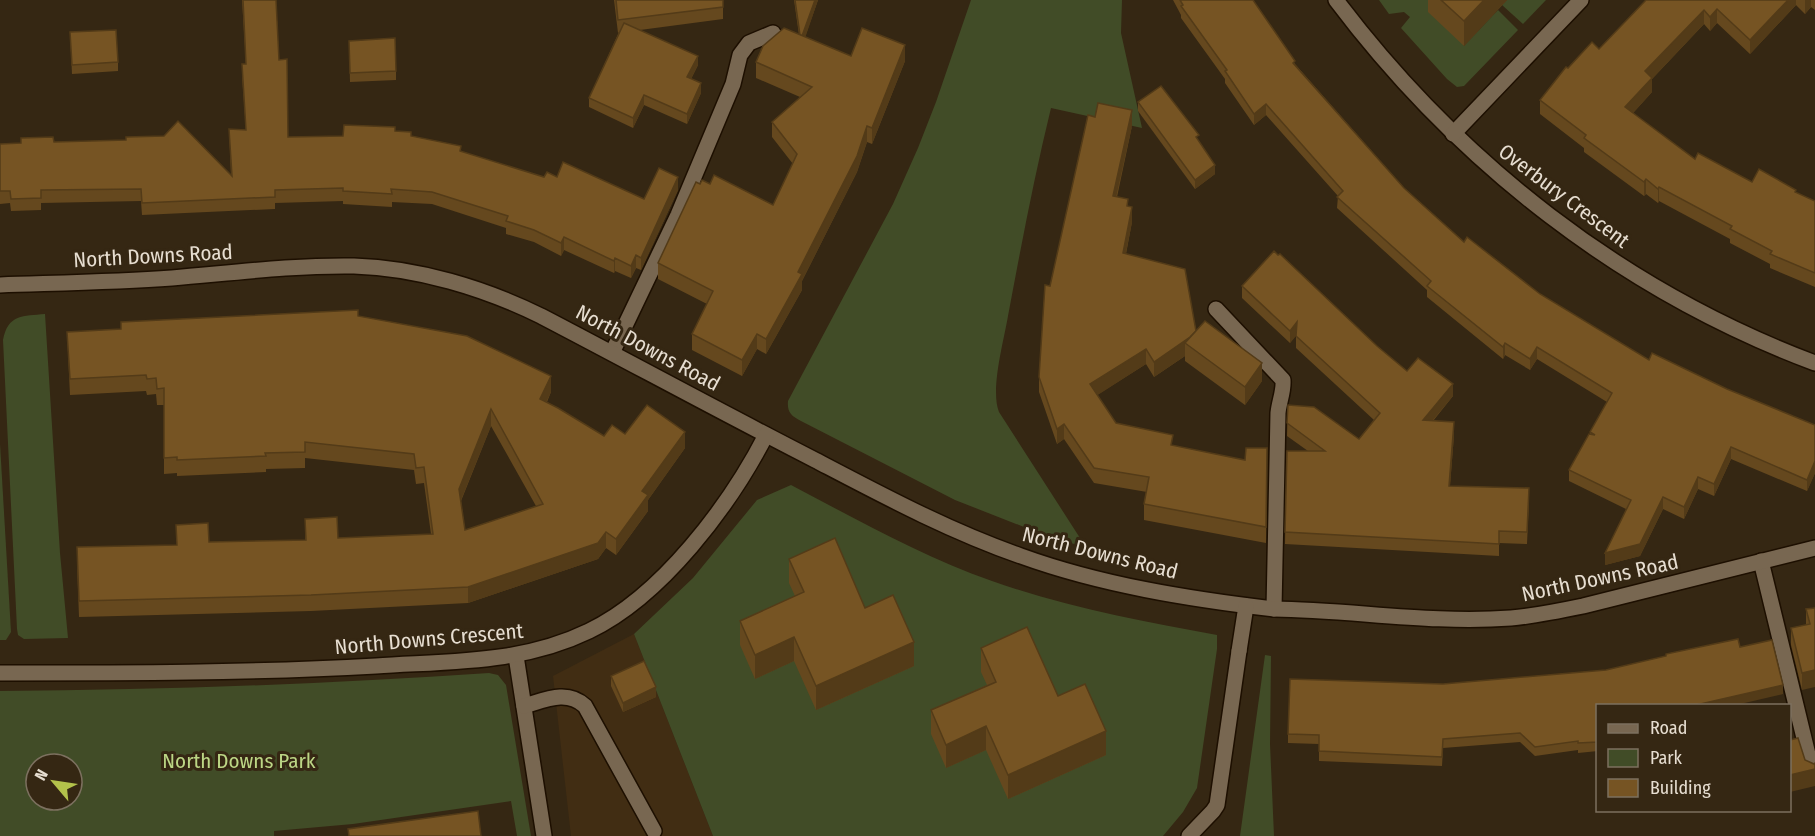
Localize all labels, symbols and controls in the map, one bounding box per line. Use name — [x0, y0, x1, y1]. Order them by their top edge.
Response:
street label: Overbury Crescent — [1493, 138, 1635, 254]
street label: North Downs Road — [73, 239, 233, 273]
street label: North Downs Road — [571, 299, 725, 397]
street label: North Downs Road — [1019, 521, 1181, 585]
street label: North Downs Road — [1519, 549, 1681, 607]
street label: North Downs Crescent — [334, 618, 525, 660]
legend — [1596, 704, 1791, 812]
text: Road — [1650, 717, 1687, 739]
text: Park — [1650, 747, 1683, 769]
park label: North Downs Park — [162, 748, 316, 774]
north arrow — [24, 752, 84, 812]
text: N — [31, 766, 52, 784]
text: Building — [1650, 777, 1711, 799]

